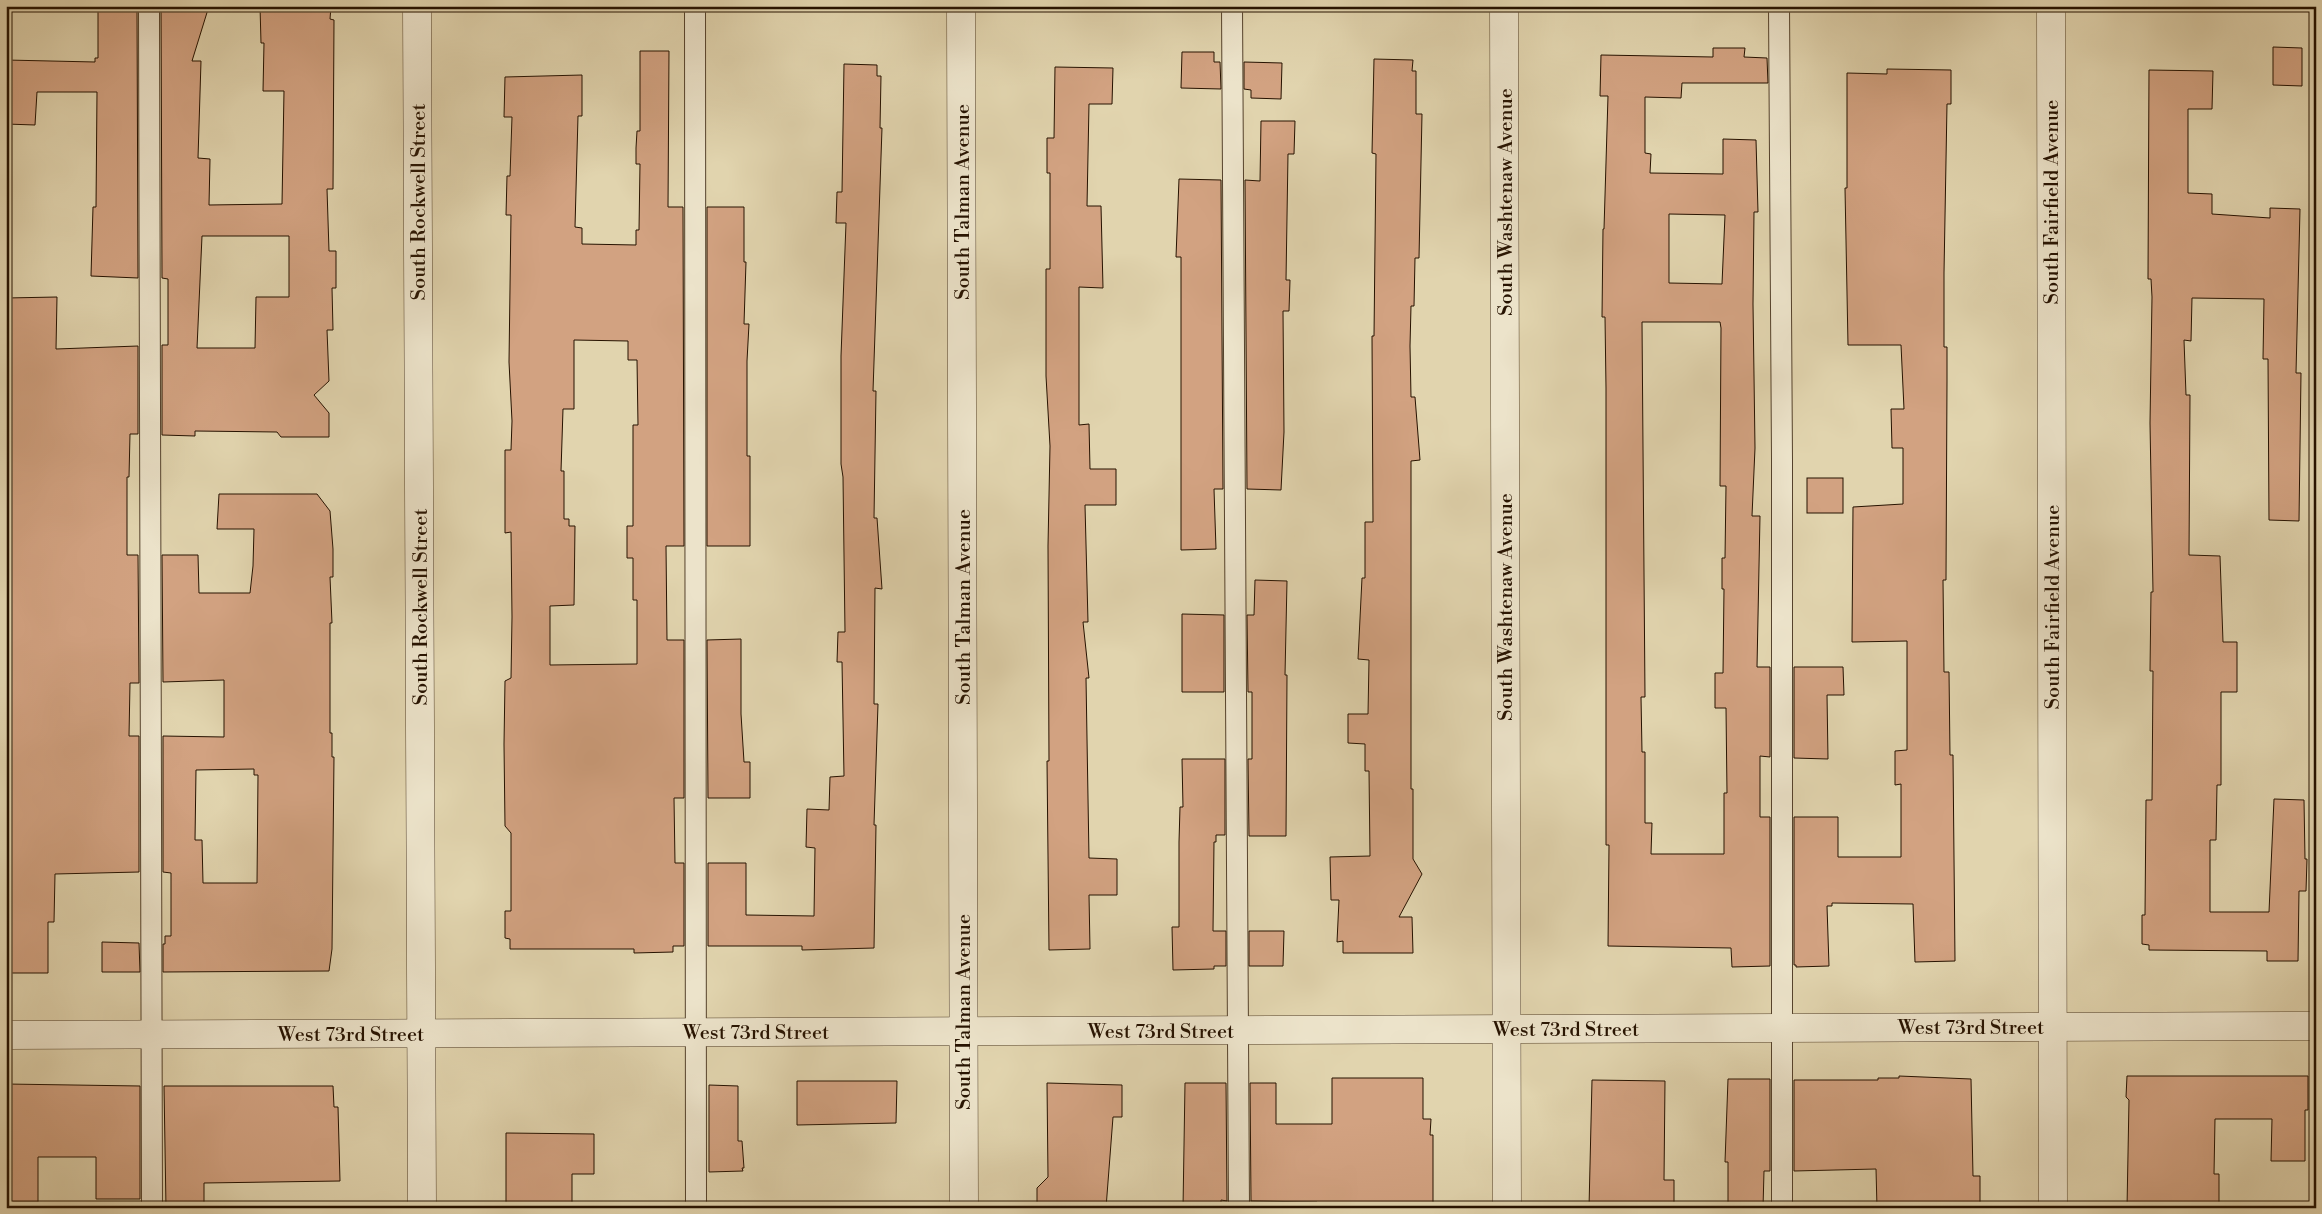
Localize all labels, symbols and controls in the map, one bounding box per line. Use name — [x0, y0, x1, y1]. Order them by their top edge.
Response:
street label: South Washtenaw Avenue — [1494, 88, 1519, 316]
street label: South Fairfield Avenue — [2040, 100, 2065, 304]
street label: South Rockwell Street — [407, 104, 432, 300]
street label: South Talman Avenue — [951, 104, 976, 300]
street label: South Washtenaw Avenue — [1494, 493, 1519, 721]
street label: South Fairfield Avenue — [2041, 505, 2066, 709]
street label: South Rockwell Street — [409, 509, 434, 705]
street label: South Talman Avenue — [952, 509, 977, 705]
street label: South Talman Avenue — [952, 914, 977, 1110]
street label: West 73rd Street — [1897, 1016, 2044, 1041]
street label: West 73rd Street — [1492, 1018, 1639, 1043]
street label: West 73rd Street — [1087, 1020, 1234, 1045]
street label: West 73rd Street — [682, 1021, 829, 1046]
street label: West 73rd Street — [277, 1023, 424, 1048]

